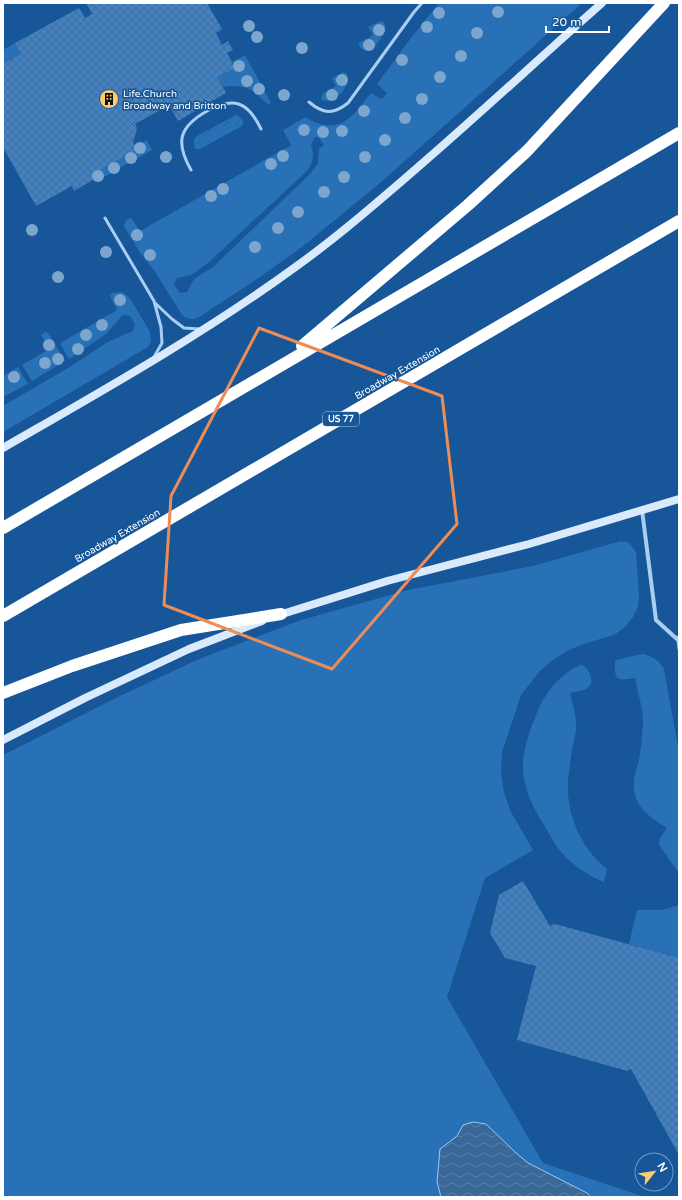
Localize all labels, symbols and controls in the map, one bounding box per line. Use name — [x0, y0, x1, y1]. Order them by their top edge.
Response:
scale bar — [546, 8, 609, 34]
text: 20 m — [552, 15, 581, 29]
building icon: Life.Church Broadway and Britton — [98, 88, 120, 110]
place label: Life.Church Broadway and Britton — [123, 88, 226, 112]
street label: Broadway Extension — [353, 344, 442, 402]
road number: US 77 — [323, 412, 359, 426]
street label: Broadway Extension — [73, 507, 162, 565]
north arrow — [634, 1152, 674, 1192]
text: N — [654, 1160, 670, 1174]

